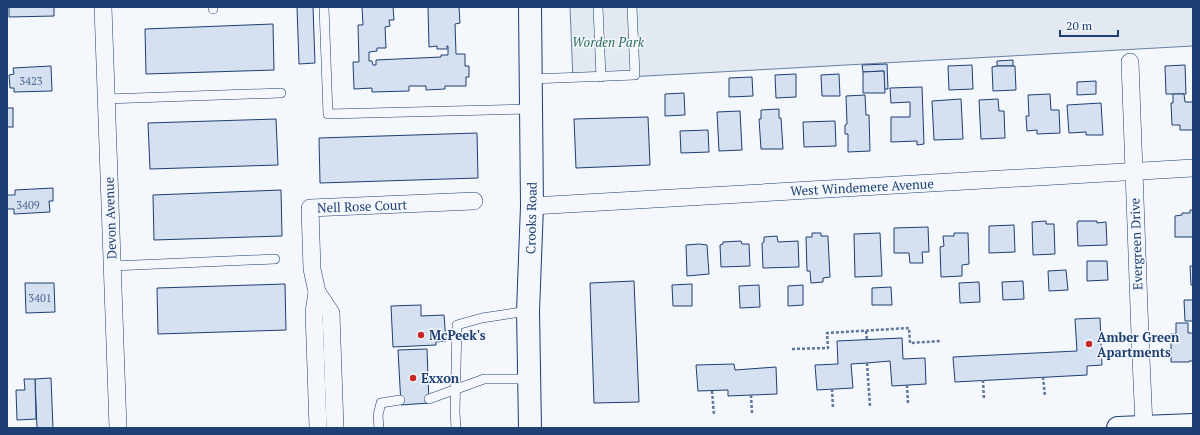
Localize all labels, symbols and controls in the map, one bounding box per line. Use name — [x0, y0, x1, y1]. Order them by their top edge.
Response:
scale bar — [1060, 12, 1118, 38]
text: 20 m — [1066, 18, 1093, 33]
park label: Worden Park — [572, 33, 645, 51]
house number: 3423 — [19, 74, 43, 88]
street label: West Windemere Avenue — [790, 174, 934, 200]
street label: Devon Avenue — [100, 177, 120, 259]
street label: Crooks Road — [521, 182, 541, 254]
street label: Nell Rose Court — [317, 195, 408, 217]
house number: 3409 — [16, 198, 40, 212]
street label: Evergreen Drive — [1125, 198, 1147, 290]
house number: 3401 — [28, 291, 52, 305]
place label: McPeek's — [429, 326, 486, 344]
place label: Amber Green Apartments — [1097, 328, 1180, 361]
marker: McPeek's — [416, 330, 426, 340]
marker: Amber Green Apartments — [1084, 339, 1094, 349]
place label: Exxon — [421, 369, 460, 387]
marker: Exxon — [408, 373, 418, 383]

